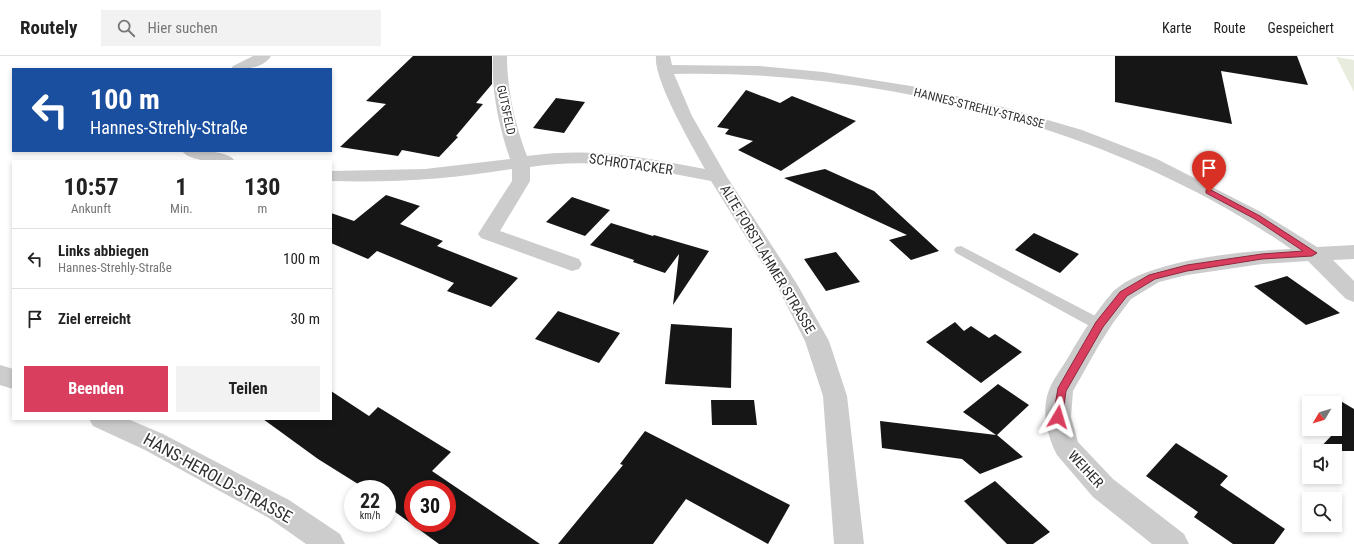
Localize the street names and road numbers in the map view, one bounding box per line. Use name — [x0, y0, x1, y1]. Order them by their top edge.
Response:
street label: GUTSFELD — [494, 84, 518, 136]
street label: HANNES-STREHLY-STRASSE — [912, 85, 1046, 131]
street label: SCHROTACKER — [588, 150, 674, 178]
street label: ALTE FORSTLAHMER STRASSE — [717, 182, 819, 336]
street label: HANS-HEROLD-STRASSE — [140, 429, 296, 527]
street label: WEIHER — [1065, 447, 1107, 491]

